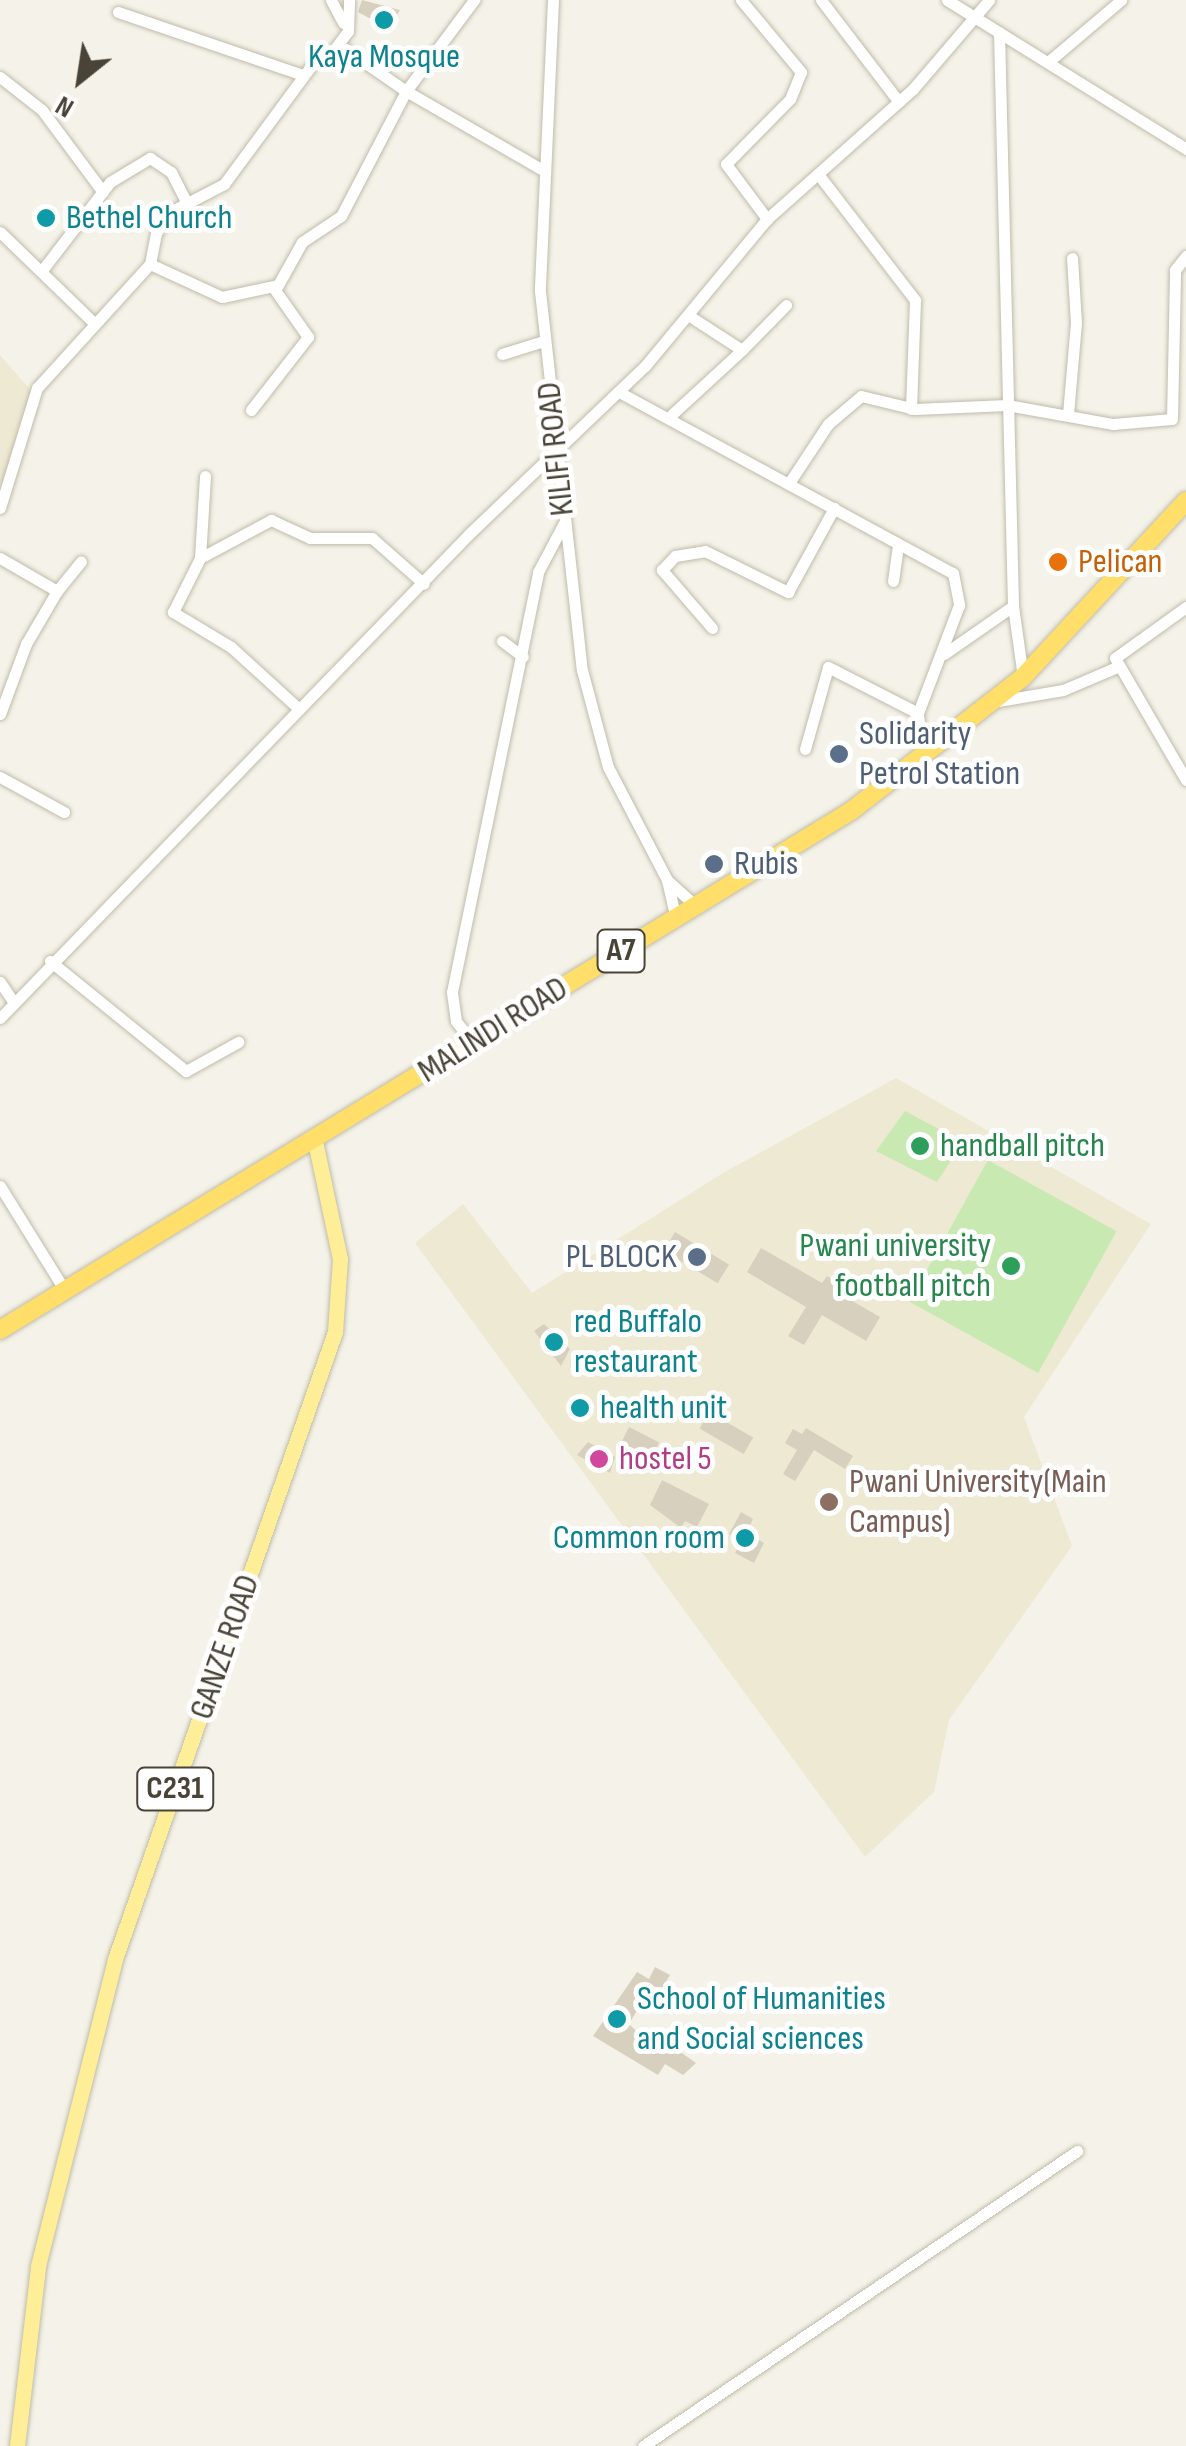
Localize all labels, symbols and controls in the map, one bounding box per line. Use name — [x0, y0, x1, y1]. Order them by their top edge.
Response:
marker: Kaya Mosque — [373, 9, 395, 31]
north arrow — [30, 30, 130, 130]
place label: Kaya Mosque — [308, 36, 460, 78]
text: N — [50, 88, 79, 124]
place label: Bethel Church — [66, 197, 232, 239]
marker: Bethel Church — [35, 207, 57, 229]
street label: KILIFI ROAD — [528, 380, 584, 518]
place label: Pelican — [1078, 541, 1163, 583]
marker: Pelican — [1047, 551, 1069, 573]
place label: Solidarity Petrol Station — [859, 713, 1020, 795]
marker: Solidarity Petrol Station — [828, 743, 850, 765]
place label: Rubis — [734, 843, 798, 885]
marker: Rubis — [703, 853, 725, 875]
road number: A7 — [596, 924, 646, 978]
street label: MALINDI ROAD — [410, 967, 576, 1093]
place label: handball pitch — [940, 1125, 1105, 1167]
marker: handball pitch — [909, 1135, 931, 1157]
place label: Pwani university football pitch — [799, 1225, 991, 1307]
place label: PL BLOCK — [566, 1236, 677, 1278]
marker: PL BLOCK — [686, 1246, 708, 1268]
marker: Pwani university football pitch — [1000, 1255, 1022, 1277]
place label: red Buffalo restaurant — [574, 1301, 702, 1383]
marker: red Buffalo restaurant — [543, 1331, 565, 1353]
place label: health unit — [600, 1387, 727, 1429]
marker: health unit — [569, 1397, 591, 1419]
place label: hostel 5 — [619, 1438, 712, 1480]
marker: hostel 5 — [588, 1448, 610, 1470]
place label: Pwani University(Main Campus) — [849, 1461, 1107, 1543]
marker: Pwani University(Main Campus) — [818, 1491, 840, 1513]
place label: Common room — [553, 1517, 725, 1559]
marker: Common room — [734, 1527, 756, 1549]
street label: GANZE ROAD — [181, 1569, 269, 1725]
road number: C231 — [135, 1762, 215, 1816]
place label: School of Humanities and Social sciences — [637, 1978, 886, 2060]
marker: School of Humanities and Social sciences — [606, 2008, 628, 2030]

